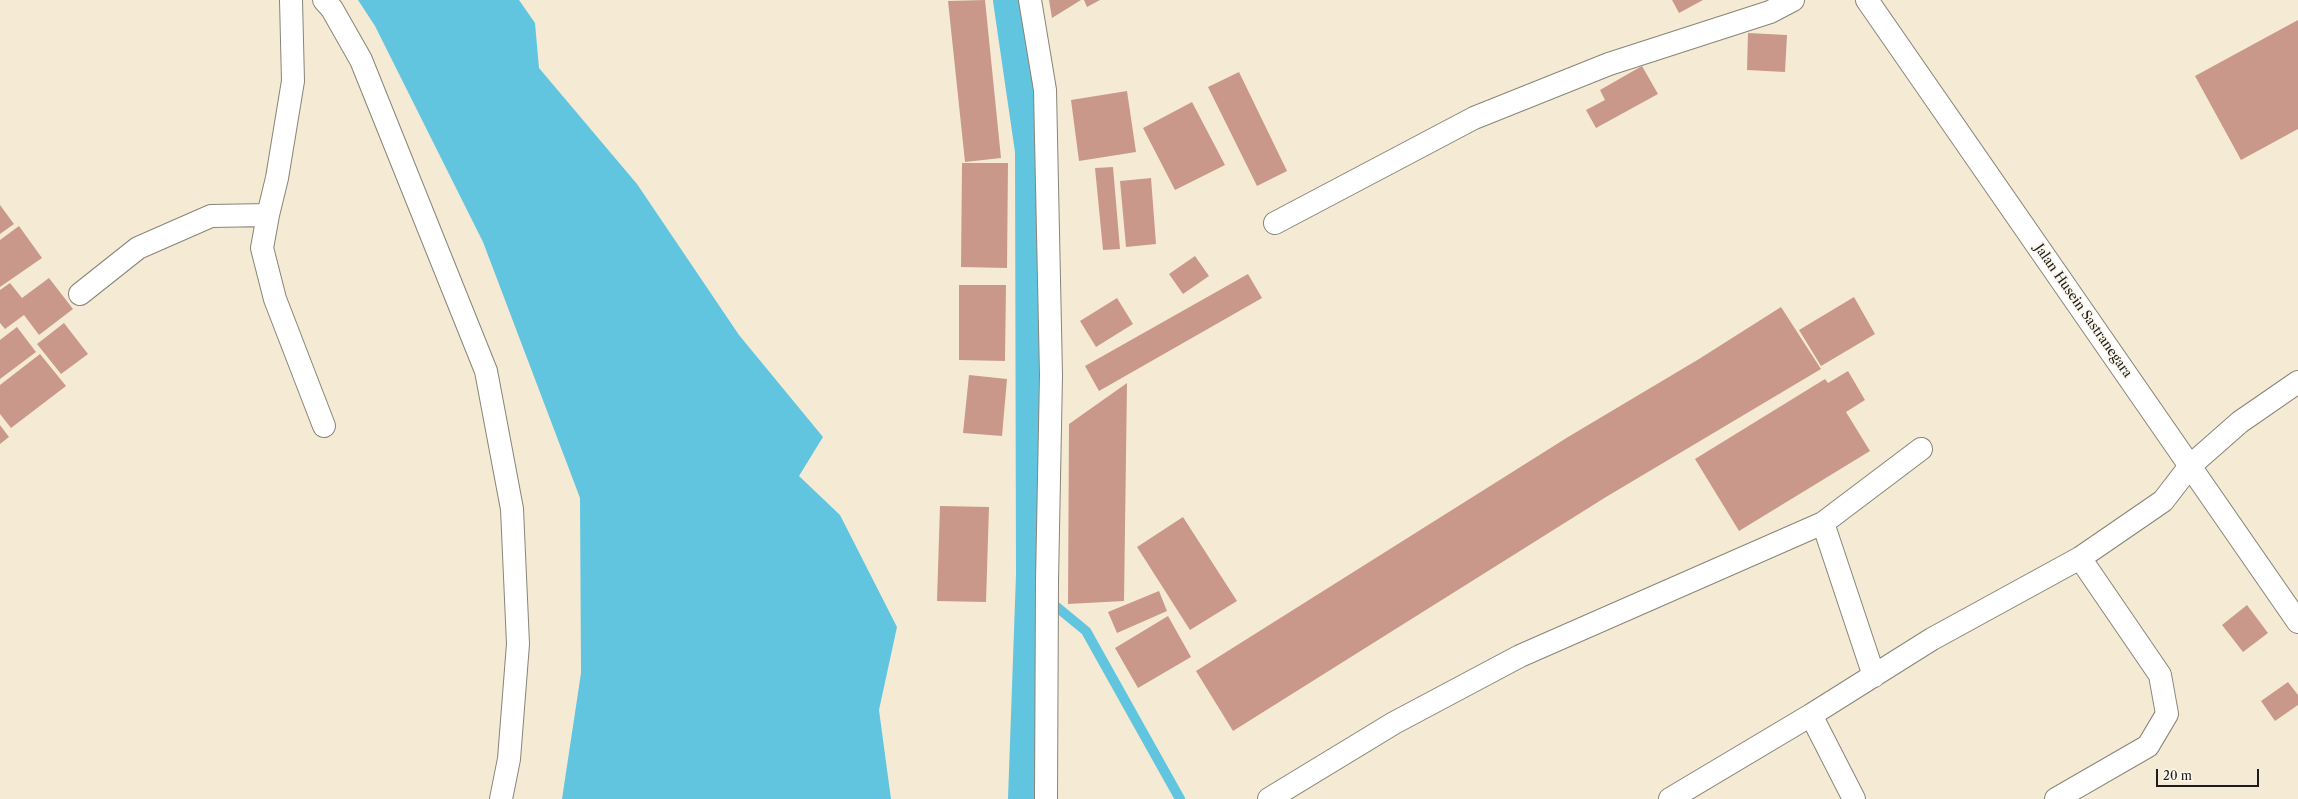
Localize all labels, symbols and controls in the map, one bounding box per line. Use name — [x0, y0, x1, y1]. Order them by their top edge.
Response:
street label: Jalan Husein Sastranegara — [2031, 241, 2135, 381]
scale bar — [2158, 761, 2261, 787]
text: 20 m — [2163, 768, 2192, 783]

